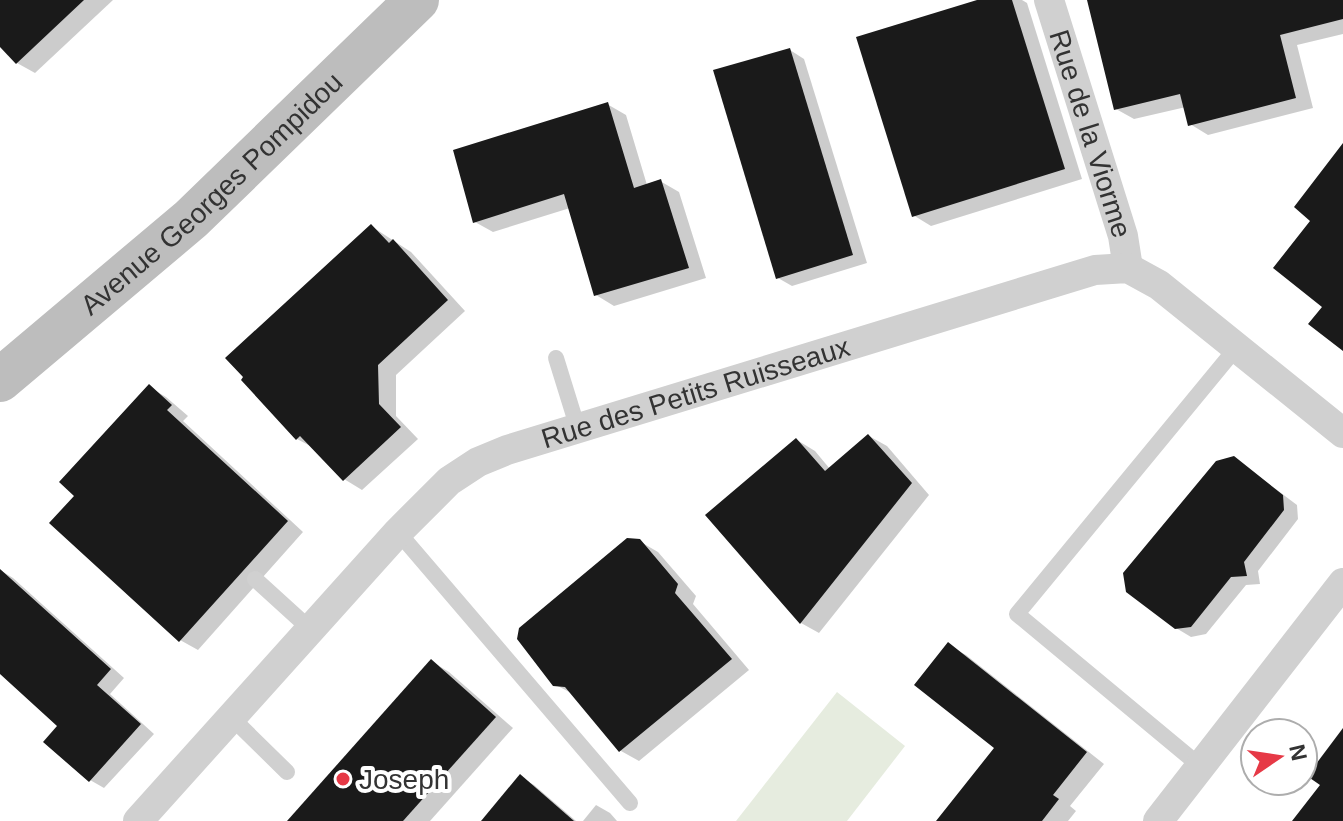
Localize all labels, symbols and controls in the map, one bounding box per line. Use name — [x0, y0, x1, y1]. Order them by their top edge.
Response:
street label: Rue de la Viorme — [1043, 26, 1138, 241]
street label: Avenue Georges Pompidou — [75, 66, 349, 321]
street label: Rue des Petits Ruisseaux — [538, 331, 853, 455]
north arrow — [1239, 717, 1319, 797]
text: N — [1284, 742, 1312, 763]
place label: Joseph — [359, 764, 449, 795]
marker: Joseph — [334, 770, 352, 788]

